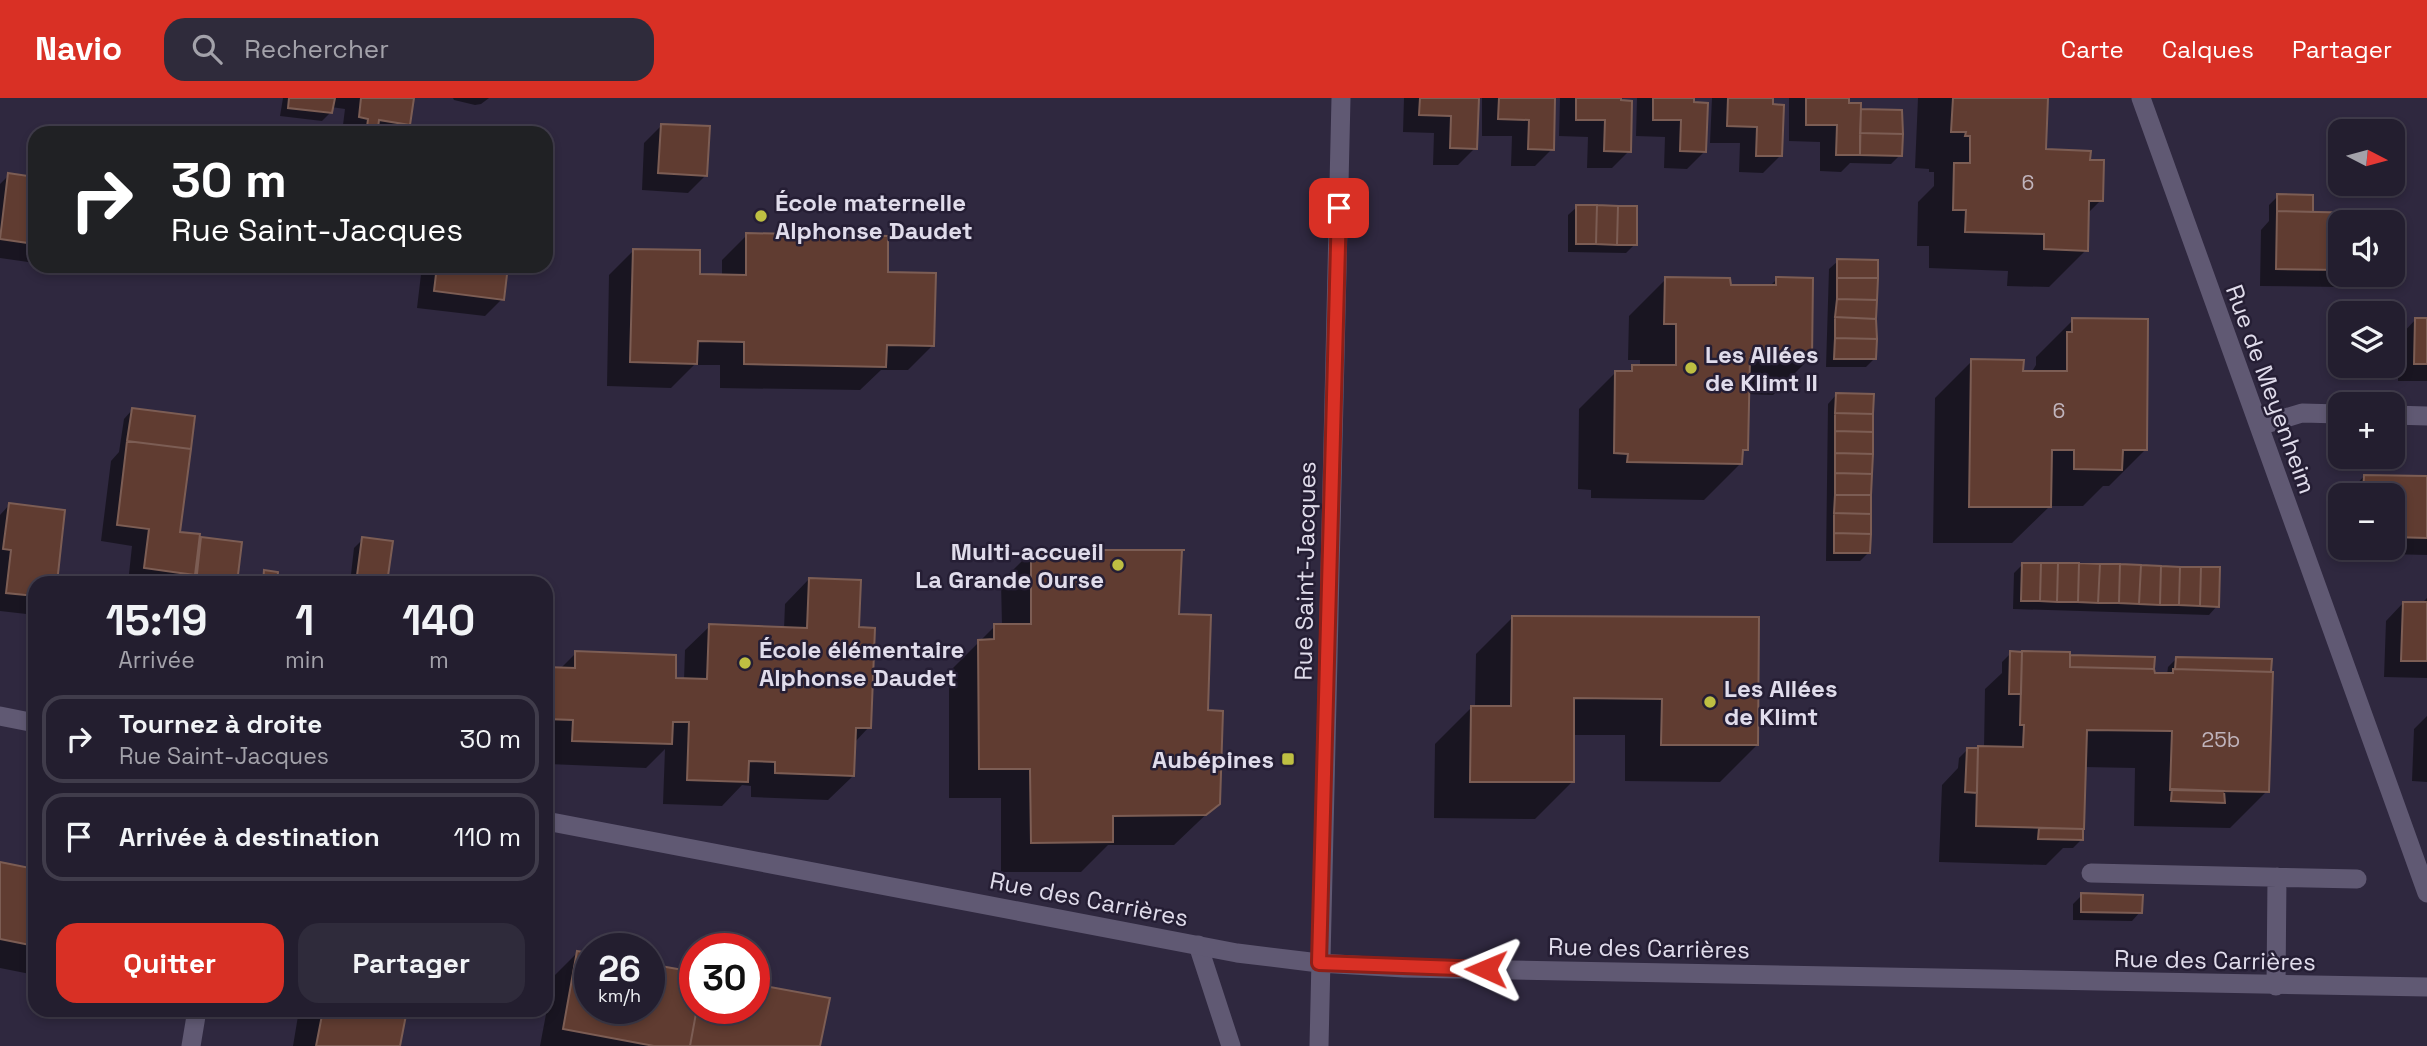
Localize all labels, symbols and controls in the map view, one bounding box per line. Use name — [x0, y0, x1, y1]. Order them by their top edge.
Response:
search box — [164, 18, 654, 81]
text: Navio — [35, 28, 122, 70]
icon: search — [188, 30, 226, 68]
text: Rechercher — [244, 32, 389, 66]
text: Carte — [2061, 34, 2124, 65]
text: Calques — [2162, 34, 2254, 65]
text: Partager — [2292, 34, 2392, 65]
north arrow — [2328, 119, 2404, 196]
map controls — [2328, 119, 2405, 560]
text: 30 m — [171, 149, 287, 211]
icon: right — [56, 154, 147, 245]
house number: 6 — [2022, 169, 2034, 196]
pin — [1309, 178, 1369, 238]
place label: École maternelle Alphonse Daudet — [775, 187, 973, 246]
icon: arrive — [1320, 189, 1358, 227]
marker: École maternelle Alphonse Daudet — [753, 208, 769, 224]
text: Rue Saint-Jacques — [171, 210, 463, 250]
button: sound — [2328, 210, 2405, 287]
street label: Rue de Meyenheim — [2219, 280, 2323, 498]
button: layers — [2328, 301, 2405, 378]
place label: Les Allées de Klimt II — [1705, 339, 1819, 398]
marker: Les Allées de Klimt II — [1683, 360, 1699, 376]
button: + — [2328, 392, 2405, 469]
house number: 6 — [2053, 397, 2065, 424]
street label: Rue Saint-Jacques — [1288, 461, 1322, 681]
button: − — [2328, 483, 2405, 560]
place label: Multi-accueil La Grande Ourse — [915, 536, 1104, 595]
marker: Multi-accueil La Grande Ourse — [1110, 557, 1126, 573]
text: 15:19 — [106, 594, 207, 647]
text: 1 — [295, 594, 314, 647]
text: 140 — [402, 594, 475, 647]
place label: École élémentaire Alphonse Daudet — [759, 634, 964, 693]
text: Arrivée — [118, 645, 195, 675]
text: min — [285, 645, 325, 675]
text: m — [429, 645, 449, 675]
marker: École élémentaire Alphonse Daudet — [737, 655, 753, 671]
place label: Les Allées de Klimt — [1724, 673, 1838, 732]
marker: Les Allées de Klimt — [1702, 694, 1718, 710]
text: Tournez à droite — [119, 707, 322, 741]
icon: right — [60, 720, 98, 758]
text: 30 m — [460, 722, 521, 756]
house number: 25b — [2202, 726, 2240, 753]
text: Rue Saint-Jacques — [119, 741, 329, 771]
place label: Aubépines — [1152, 744, 1274, 775]
marker: Aubépines — [1280, 751, 1296, 767]
icon: arrive — [60, 818, 98, 856]
text: Arrivée à destination — [119, 820, 380, 854]
text: 110 m — [454, 820, 521, 854]
street label: Rue des Carrières — [987, 865, 1191, 933]
button: Quitter — [56, 923, 284, 1003]
button: Partager — [298, 923, 525, 1003]
street label: Rue des Carrières — [1548, 931, 1750, 965]
position arrow — [1449, 932, 1523, 1006]
speed limit sign: 30 — [679, 933, 770, 1024]
street label: Rue des Carrières — [2114, 943, 2316, 977]
text: 26 — [598, 947, 641, 991]
text: km/h — [598, 984, 641, 1007]

